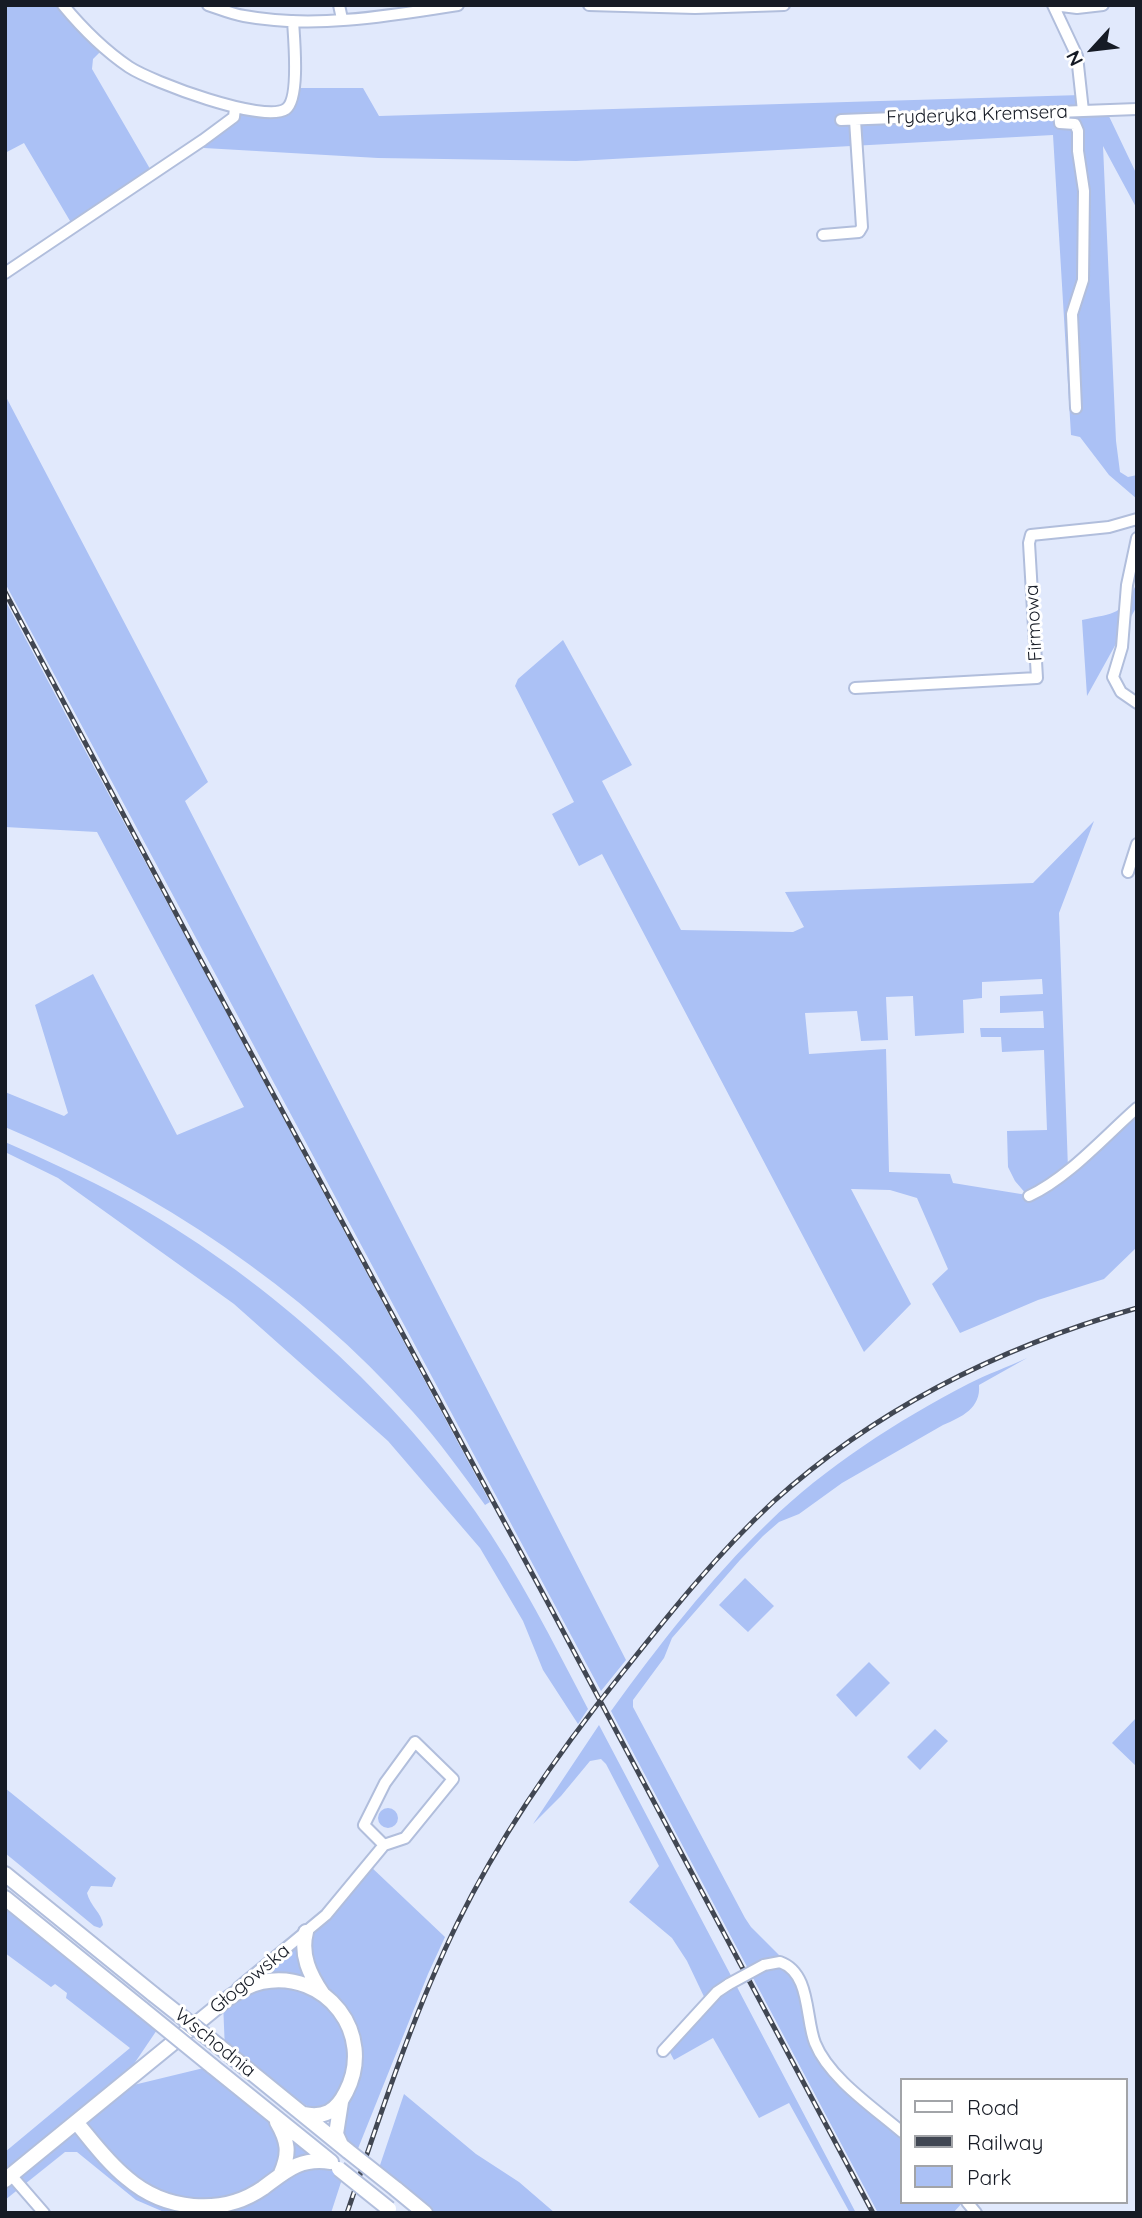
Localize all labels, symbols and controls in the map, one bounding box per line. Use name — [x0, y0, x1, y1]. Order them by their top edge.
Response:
north arrow — [1058, 14, 1128, 84]
text: N — [1060, 47, 1088, 70]
street label: Fryderyka Kremsera — [886, 100, 1068, 130]
street label: Firmowa — [1021, 584, 1047, 662]
street label: Głogowska — [206, 1939, 294, 2019]
street label: Wschodnia — [170, 2003, 260, 2083]
legend — [900, 2078, 1128, 2204]
text: Road — [967, 2094, 1019, 2120]
text: Railway — [967, 2129, 1043, 2155]
text: Park — [967, 2164, 1011, 2190]

